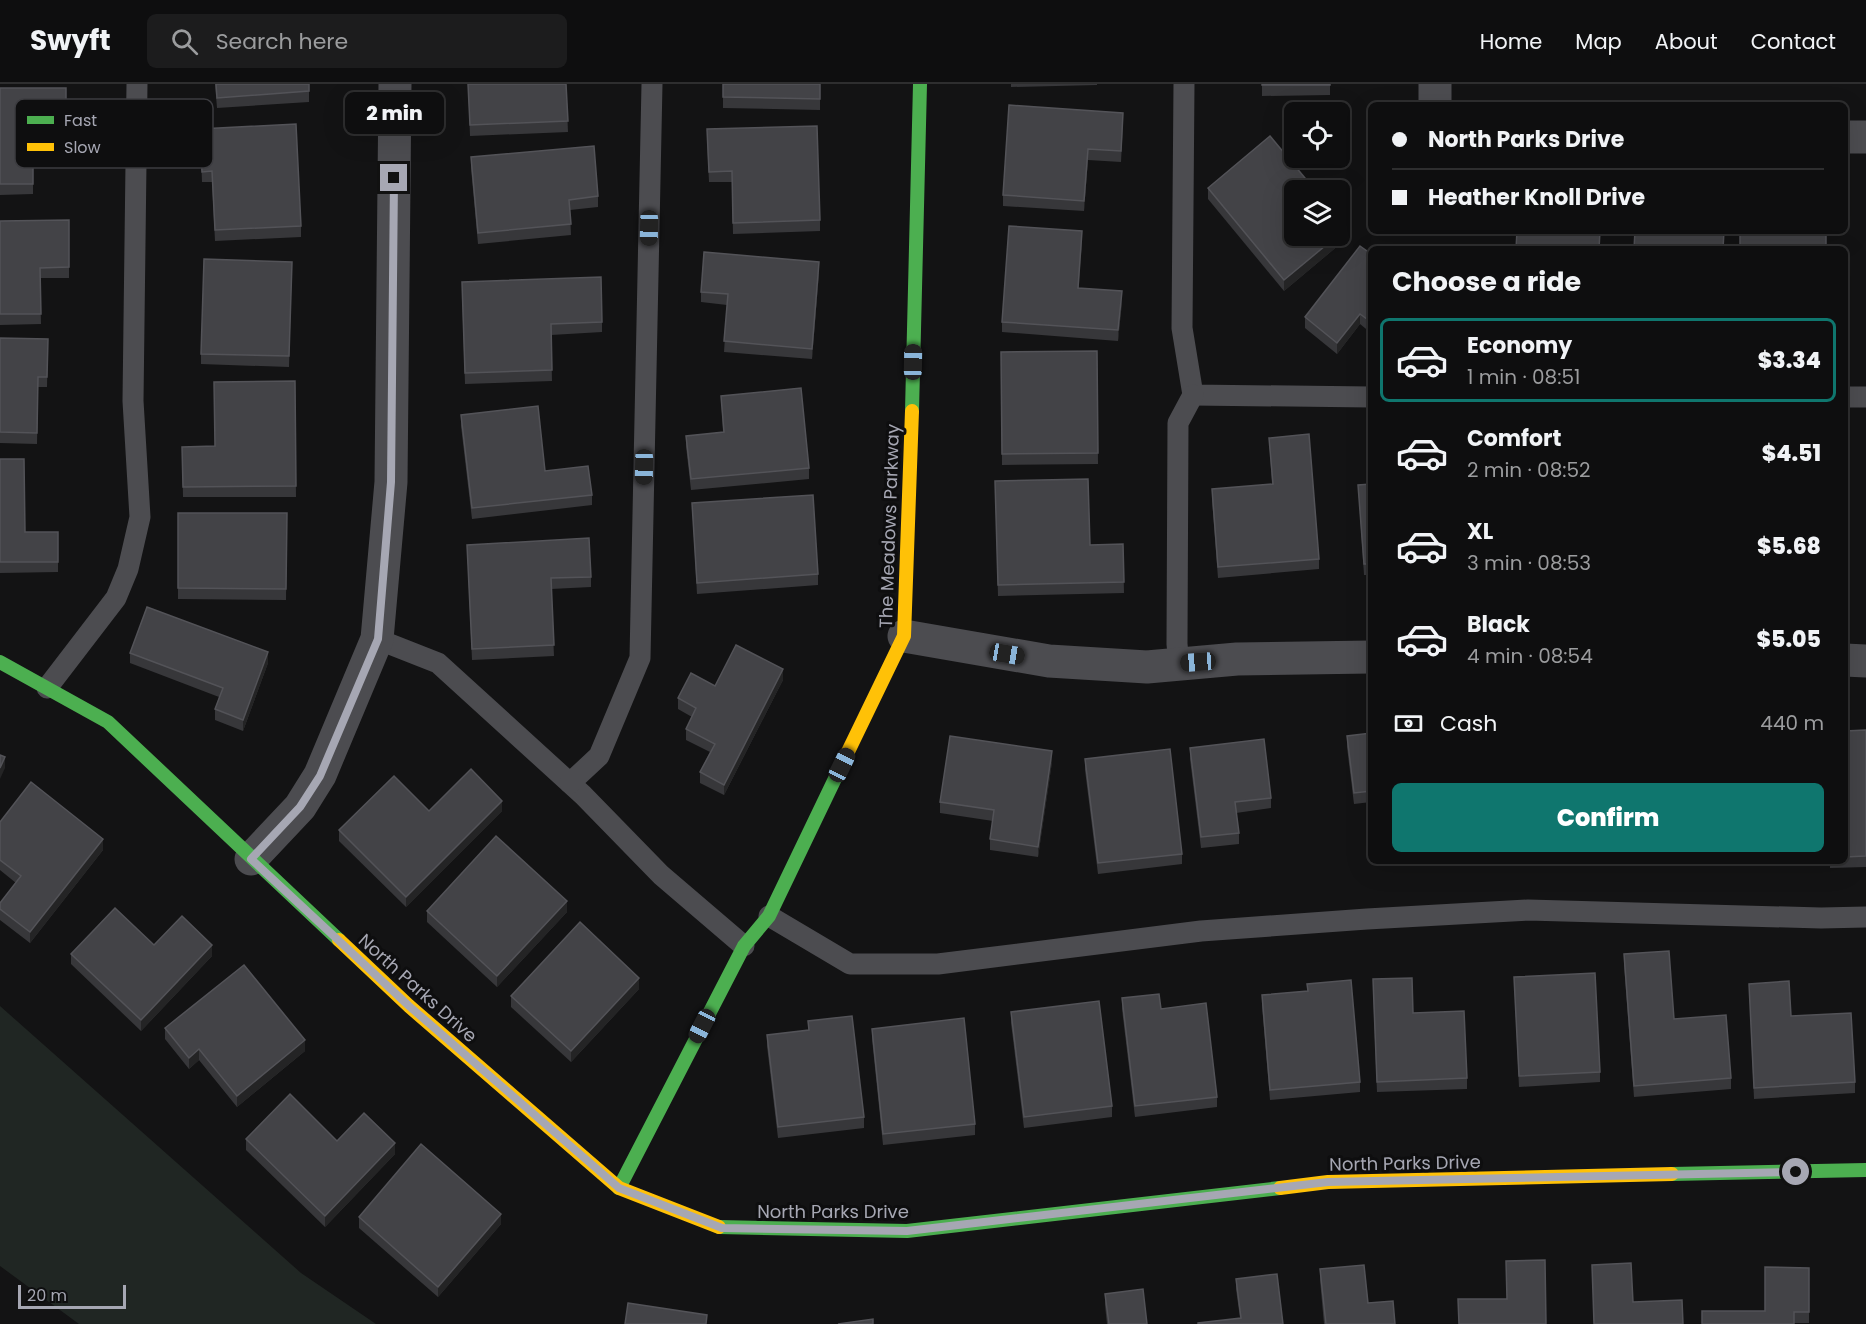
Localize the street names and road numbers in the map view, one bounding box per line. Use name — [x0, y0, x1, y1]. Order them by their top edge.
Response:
street label: The Meadows Parkway — [873, 423, 905, 629]
street label: North Parks Drive — [353, 928, 483, 1048]
street label: North Parks Drive — [1329, 1149, 1481, 1177]
street label: North Parks Drive — [757, 1199, 909, 1224]

